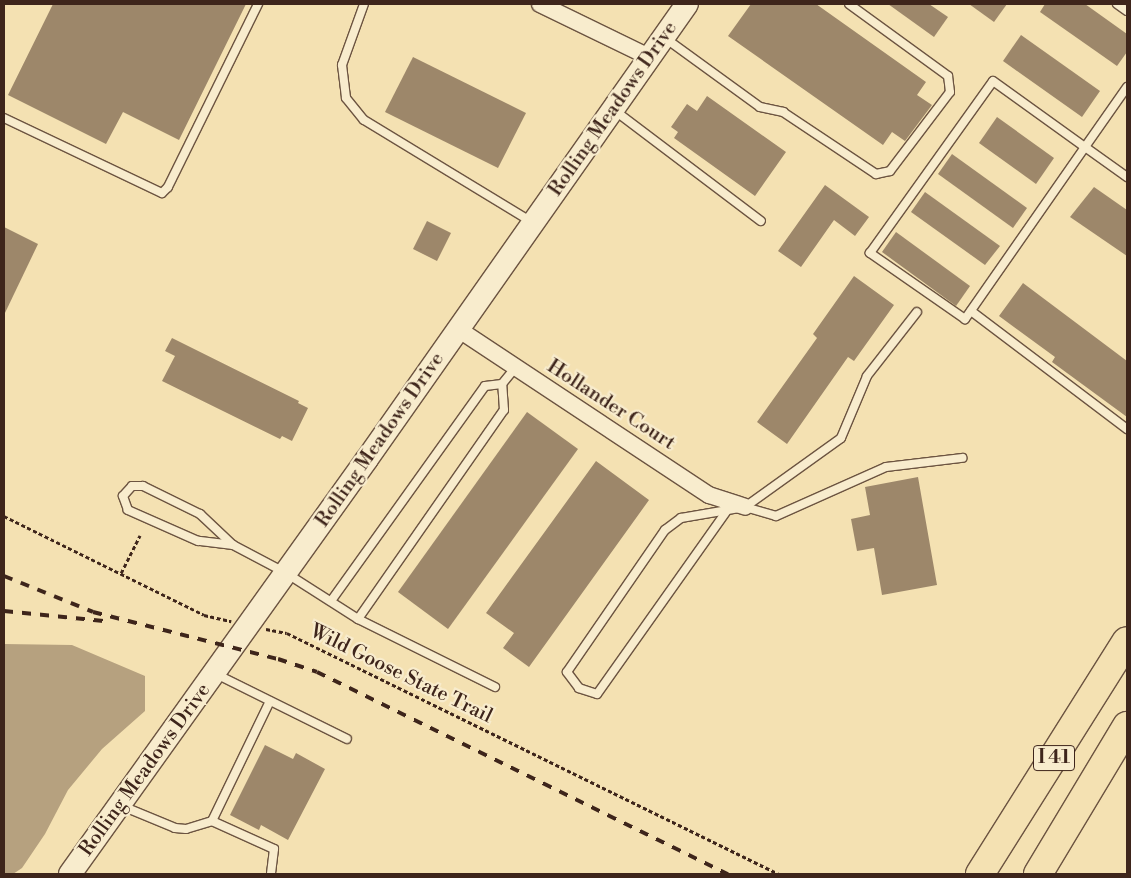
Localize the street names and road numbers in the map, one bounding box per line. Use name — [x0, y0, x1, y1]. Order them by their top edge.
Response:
street label: Rolling Meadows Drive — [544, 17, 682, 201]
street label: Rolling Meadows Drive — [311, 348, 449, 532]
street label: Hollander Court — [542, 355, 680, 455]
street label: Wild Goose State Trail — [306, 619, 496, 729]
street label: Rolling Meadows Drive — [74, 679, 216, 861]
road number: I 41 — [1033, 741, 1075, 774]

